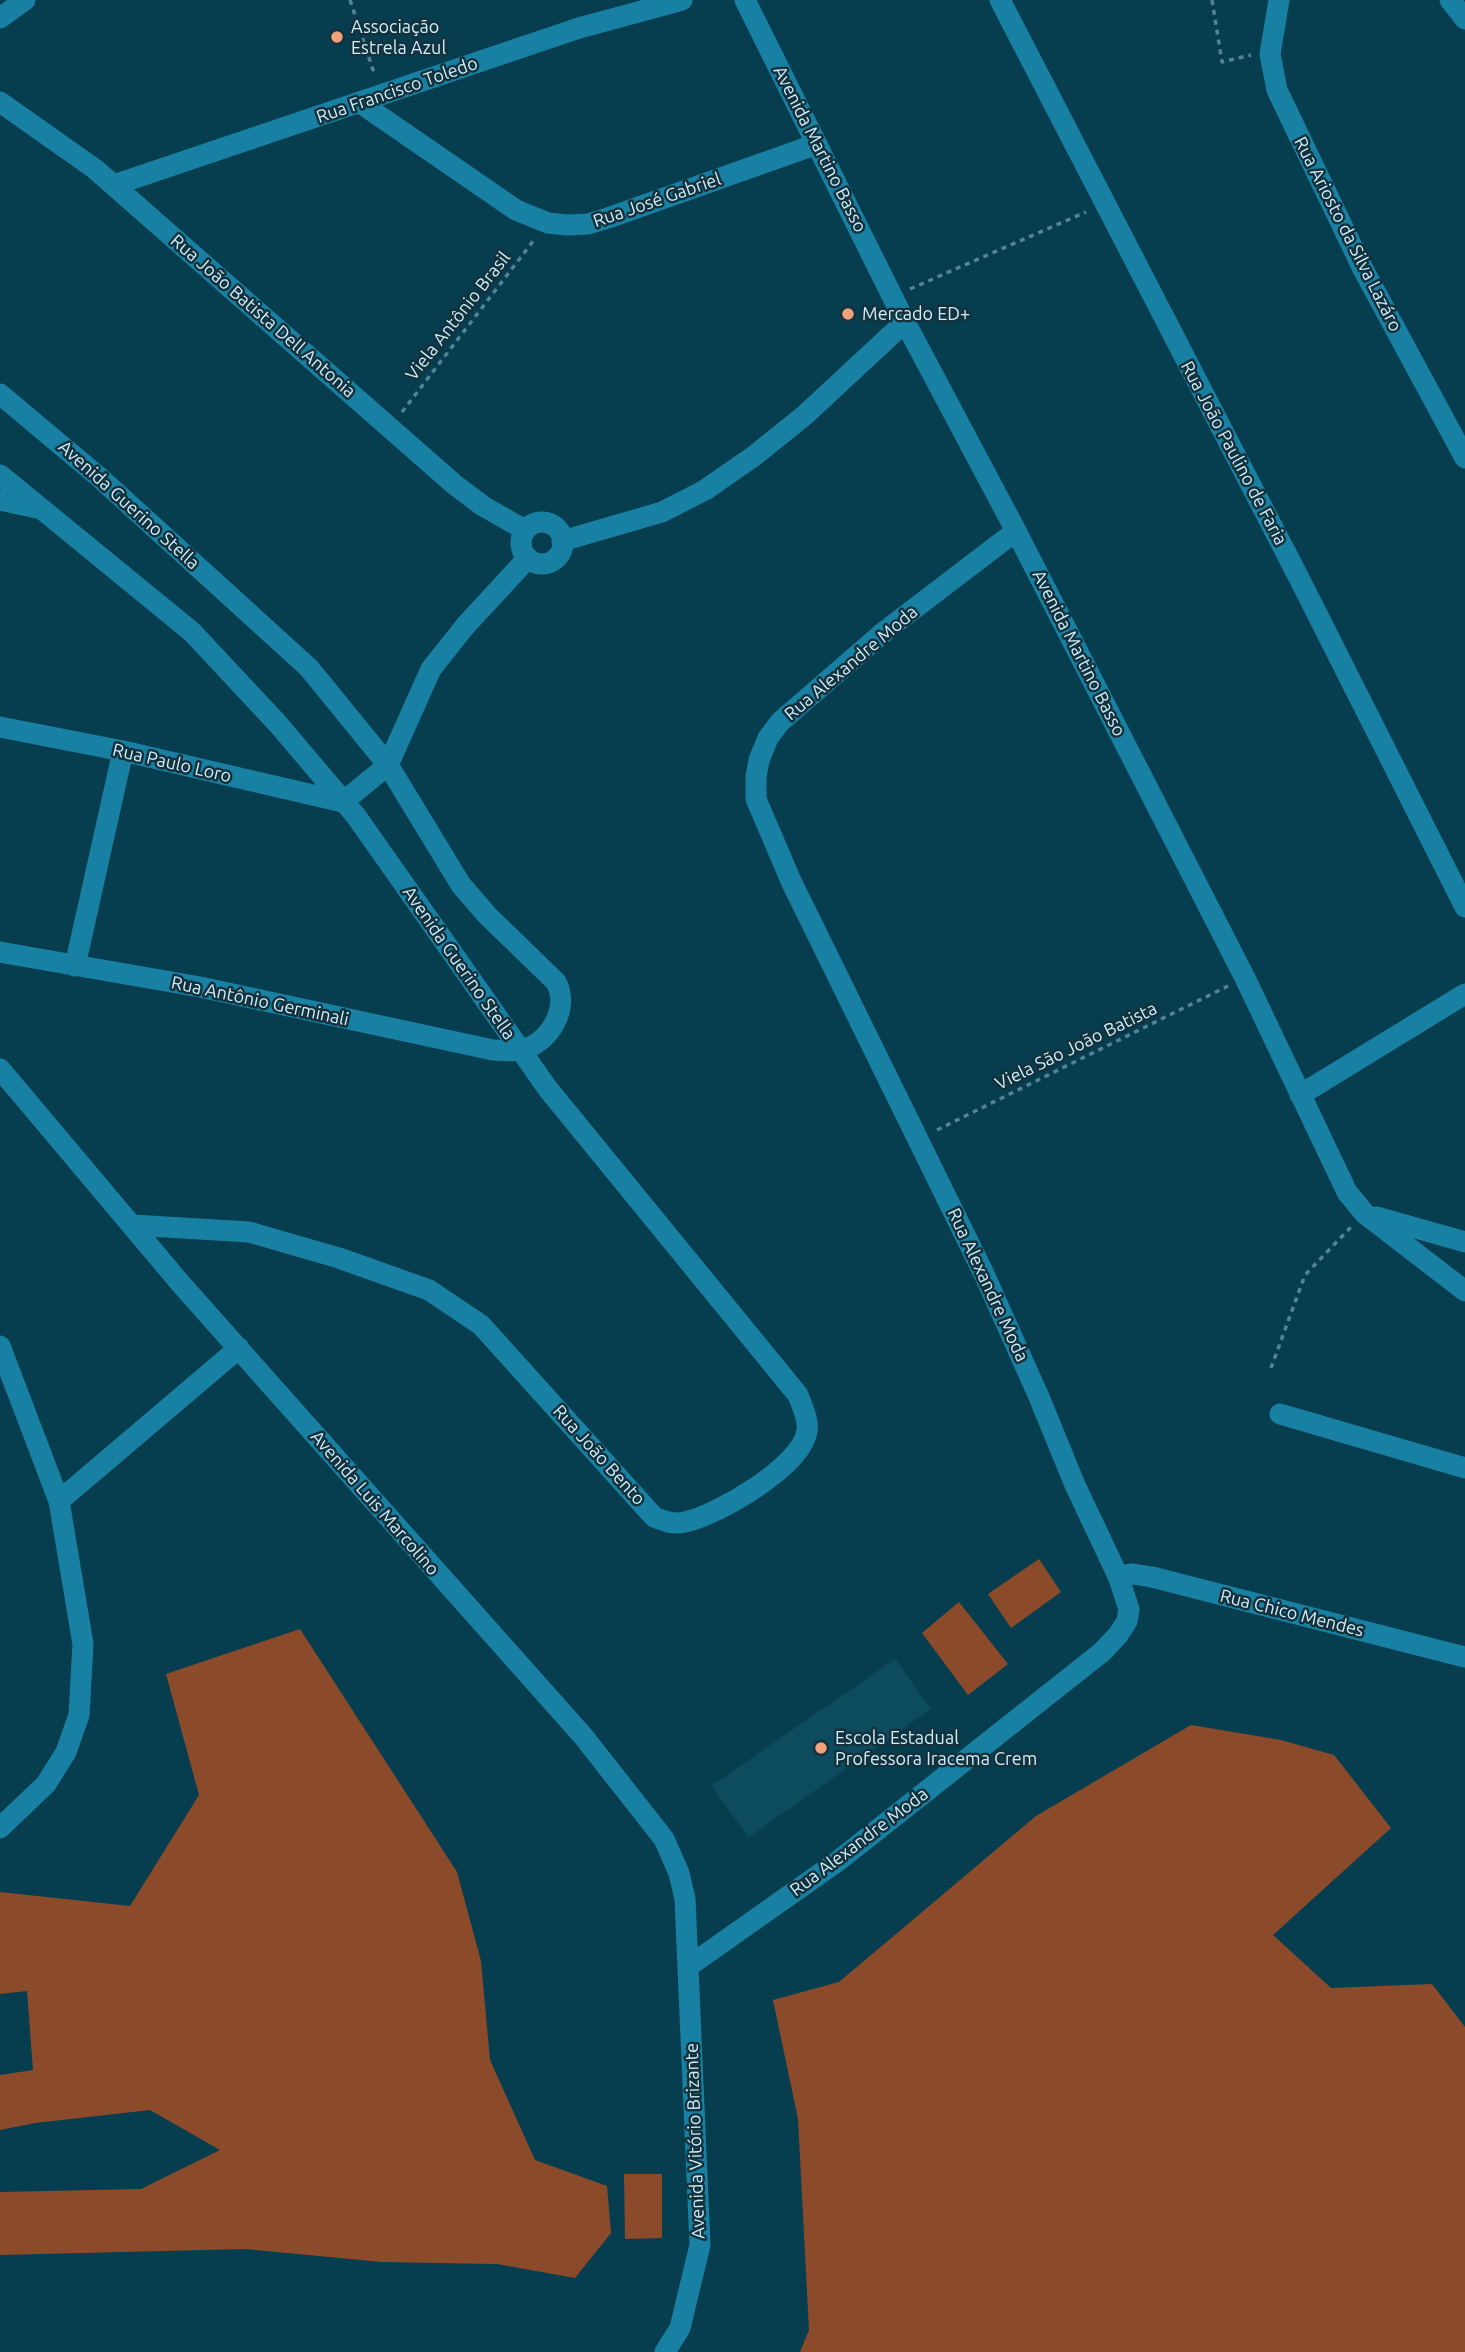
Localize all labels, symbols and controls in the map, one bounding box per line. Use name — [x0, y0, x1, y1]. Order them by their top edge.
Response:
place label: Associação Estrela Azul — [351, 16, 446, 58]
marker: Associação Estrela Azul — [329, 29, 345, 45]
street label: Rua Francisco Toledo — [313, 52, 481, 128]
street label: Avenida Martino Basso — [769, 62, 871, 236]
street label: Rua Ariosto da Silva Lazáro — [1289, 133, 1407, 335]
street label: Rua José Gabriel — [590, 168, 724, 232]
street label: Rua João Batista Dell Antonia — [166, 230, 360, 402]
street label: Viela Antônio Brasil — [401, 247, 515, 385]
place label: Mercado ED+ — [862, 303, 970, 325]
marker: Mercado ED+ — [840, 306, 856, 322]
street label: Rua João Paulino de Faria — [1176, 357, 1292, 549]
street label: Avenida Guerino Stella — [54, 436, 204, 574]
street label: Avenida Martino Basso — [1028, 566, 1130, 740]
street label: Rua Alexandre Moda — [780, 601, 922, 725]
street label: Rua Paulo Loro — [110, 739, 234, 787]
street label: Avenida Guerino Stella — [398, 882, 520, 1044]
street label: Rua Antônio Germinali — [169, 972, 351, 1030]
street label: Viela São João Batista — [992, 997, 1160, 1095]
street label: Rua Alexandre Moda — [943, 1205, 1033, 1365]
street label: Rua João Bento — [548, 1400, 650, 1510]
street label: Avenida Luis Marcolino — [306, 1426, 444, 1580]
street label: Rua Chico Mendes — [1218, 1585, 1366, 1641]
place label: Escola Estadual Professora Iracema Crem — [835, 1727, 1037, 1770]
marker: Escola Estadual Professora Iracema Crem — [813, 1740, 829, 1756]
street label: Rua Alexandre Moda — [786, 1783, 932, 1901]
street label: Avenida Vitório Brizante — [681, 2043, 709, 2239]

